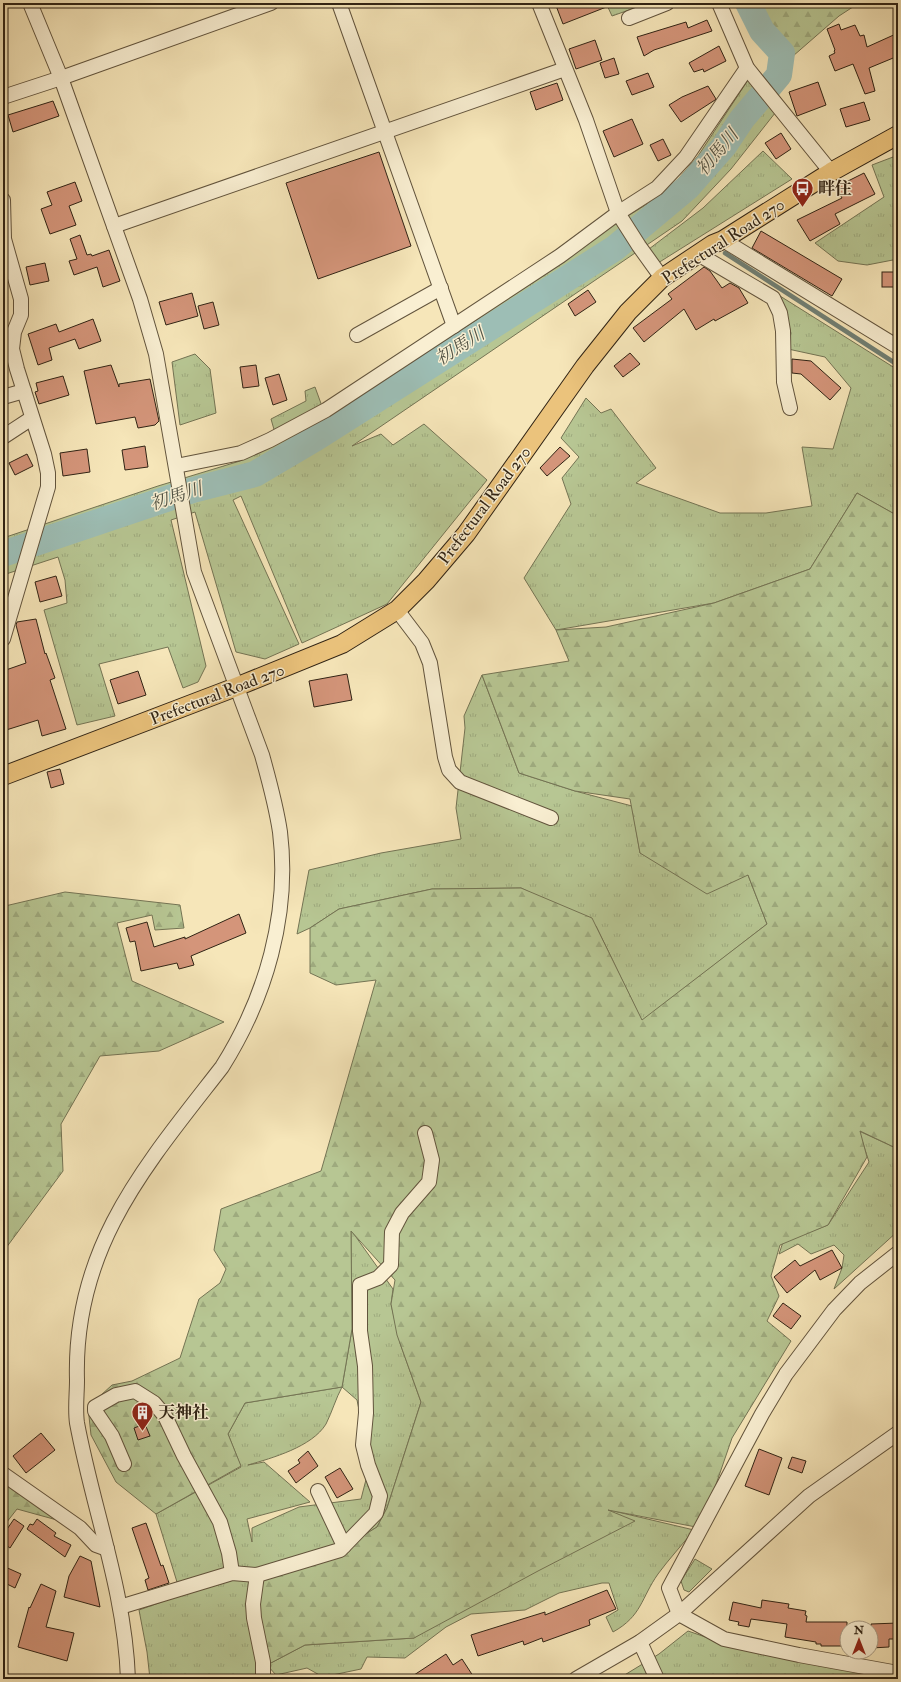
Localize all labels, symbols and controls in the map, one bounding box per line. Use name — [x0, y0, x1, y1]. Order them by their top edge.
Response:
water label: 初馬川 — [691, 123, 745, 180]
bus stop icon: 畔住 — [790, 175, 816, 208]
place label: 畔住 — [818, 178, 852, 199]
street label: Prefectural Road 270 — [658, 194, 789, 289]
water label: 初馬川 — [431, 321, 491, 370]
street label: Prefectural Road 270 — [433, 442, 536, 568]
water label: 初馬川 — [147, 477, 207, 516]
street label: Prefectural Road 270 — [147, 659, 287, 730]
building icon: 天神社 — [129, 1399, 155, 1432]
place label: 天神社 — [158, 1402, 209, 1423]
north arrow — [839, 1620, 879, 1660]
text: N — [853, 1624, 865, 1637]

